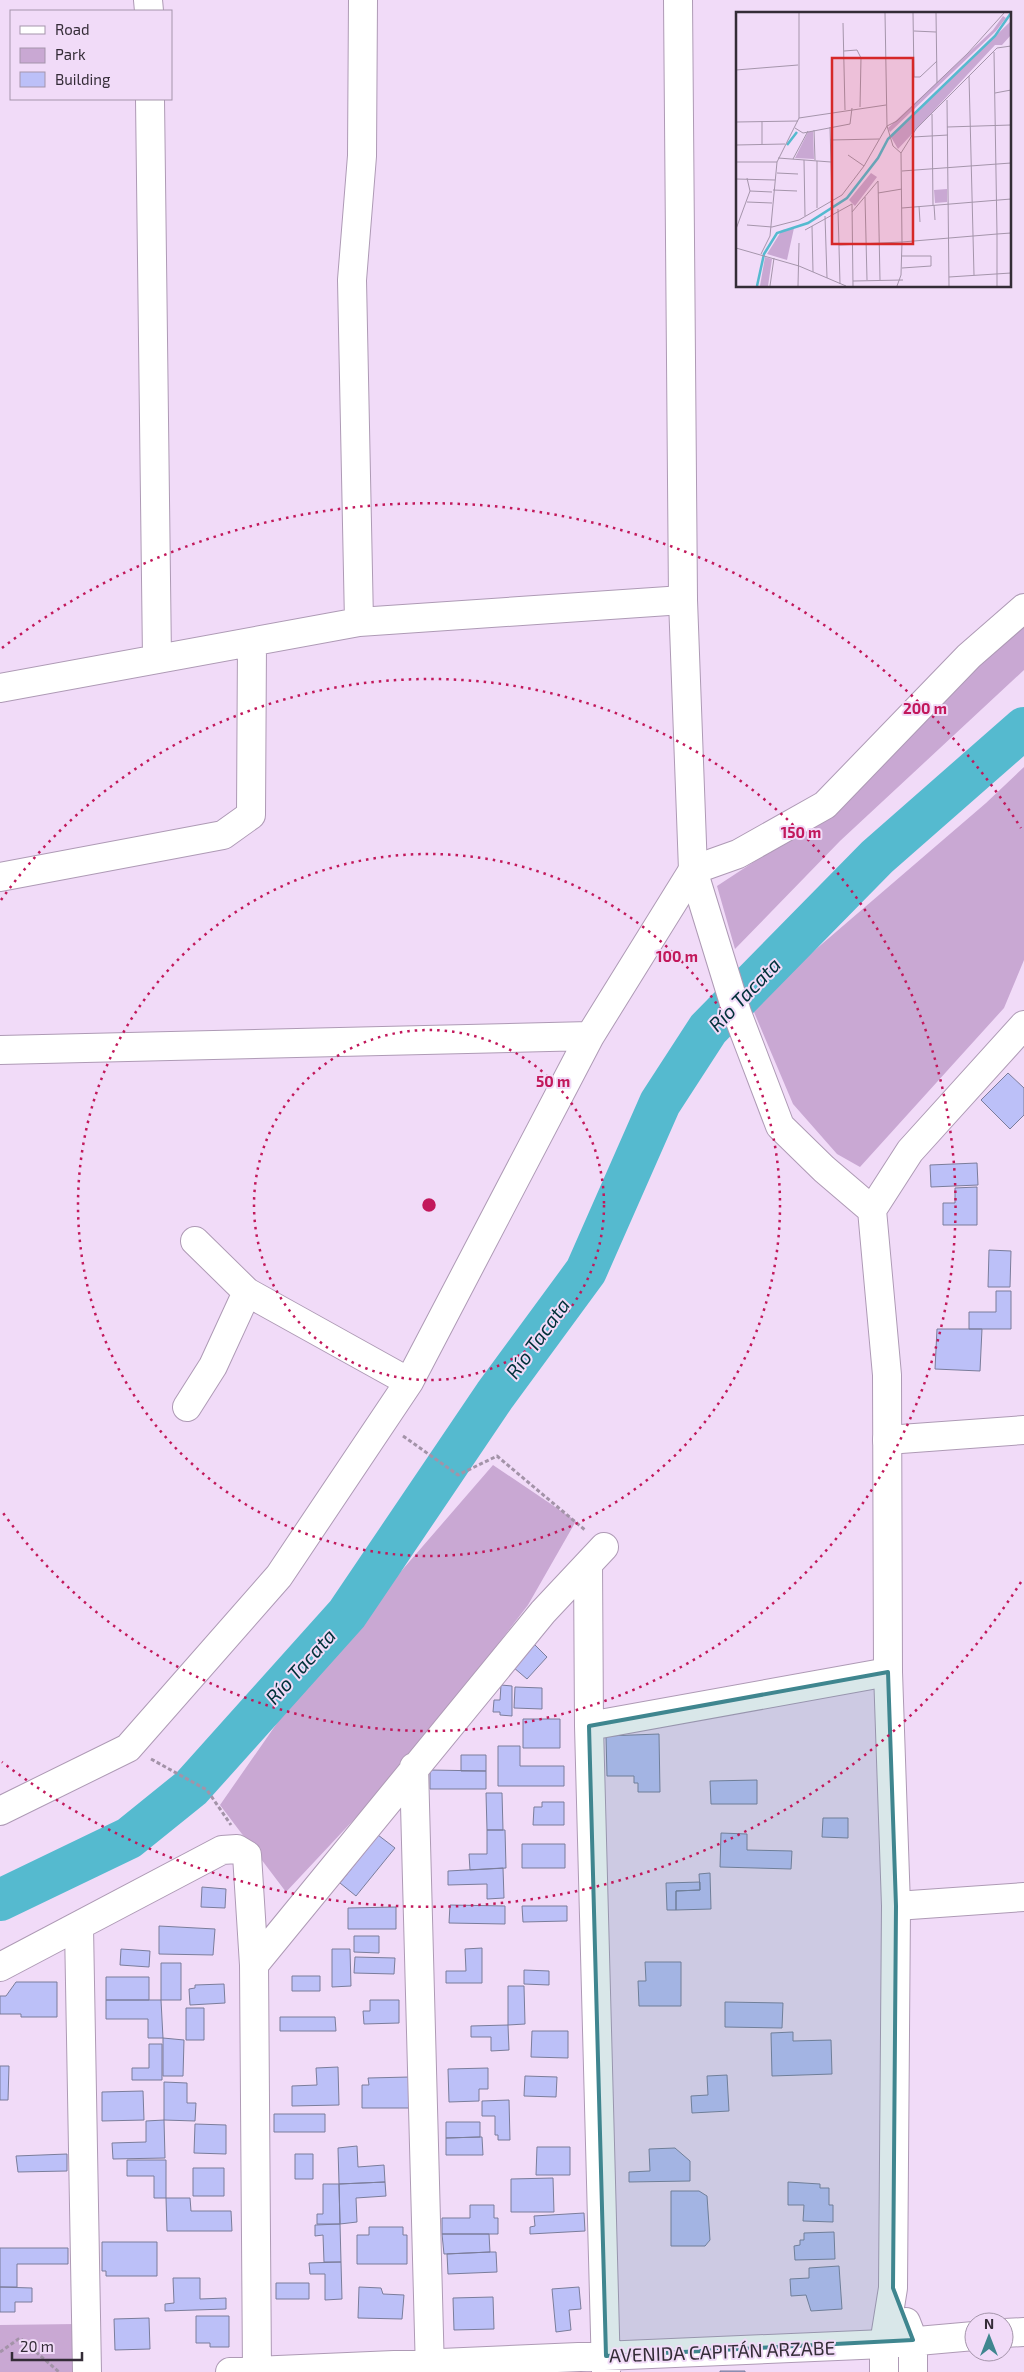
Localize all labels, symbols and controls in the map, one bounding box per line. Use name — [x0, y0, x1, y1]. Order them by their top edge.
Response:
legend — [10, 10, 172, 100]
inset map — [736, 12, 1012, 288]
text: Road — [55, 20, 90, 38]
text: Park — [55, 45, 86, 63]
text: Building — [55, 70, 111, 88]
text: 200 m — [903, 699, 947, 717]
text: 150 m — [781, 823, 821, 841]
text: 100 m — [656, 947, 698, 965]
water label: Río Tacata — [703, 952, 785, 1036]
text: 50 m — [536, 1072, 570, 1090]
centre of rings — [420, 1196, 438, 1214]
water label: Río Tacata — [500, 1293, 574, 1383]
water label: Río Tacata — [260, 1623, 340, 1709]
north arrow — [964, 2312, 1014, 2362]
text: N — [984, 2315, 994, 2332]
scale bar — [12, 2330, 82, 2362]
street label: AVENIDA CAPITÁN ARZABE — [609, 2336, 835, 2366]
text: 20 m — [20, 2337, 54, 2355]

